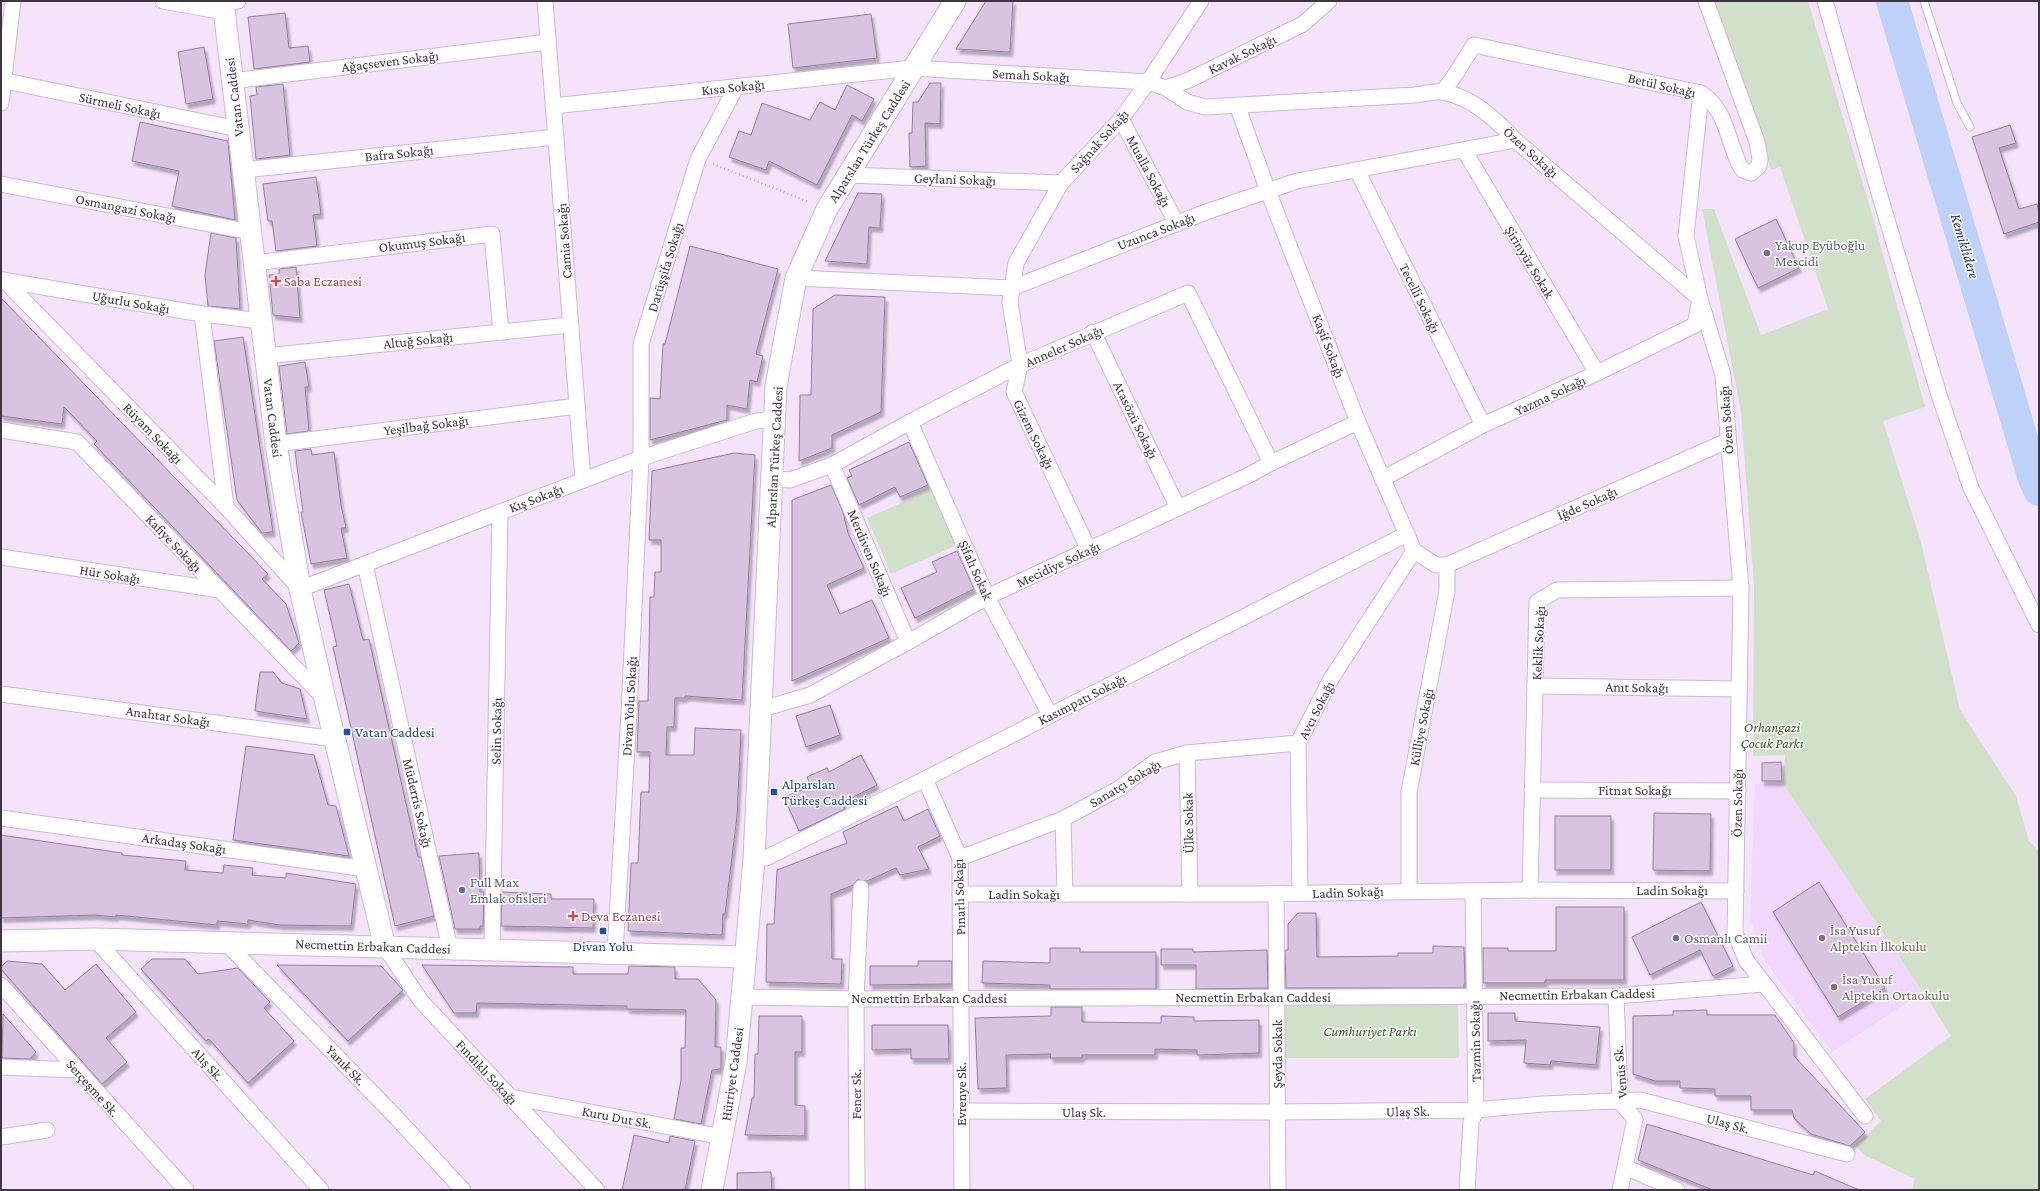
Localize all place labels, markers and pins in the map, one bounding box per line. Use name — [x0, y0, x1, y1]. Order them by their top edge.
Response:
place label: Yakup Eyüboğlu Mescidi — [1775, 237, 1866, 269]
marker: Yakup Eyüboğlu Mescidi — [1762, 248, 1772, 258]
place label: Saba Eczanesi — [284, 273, 362, 289]
marker: Saba Eczanesi — [271, 276, 281, 286]
place label: Vatan Caddesi — [355, 724, 435, 740]
marker: Vatan Caddesi — [342, 727, 352, 737]
place label: Alparslan Türkeş Caddesi — [782, 776, 868, 808]
marker: Alparslan Türkeş Caddesi — [769, 787, 779, 797]
place label: Full Max Emlak ofisleri — [470, 874, 547, 906]
marker: Full Max Emlak ofisleri — [457, 885, 467, 895]
place label: Deva Eczanesi — [581, 908, 661, 924]
marker: Deva Eczanesi — [568, 911, 578, 921]
place label: İsa Yusuf Alptekin İlkokulu — [1830, 922, 1927, 954]
marker: Divan Yolu — [598, 926, 608, 936]
place label: Osmanlı Camii — [1684, 930, 1768, 946]
marker: Osmanlı Camii — [1671, 933, 1681, 943]
marker: İsa Yusuf Alptekin İlkokulu — [1817, 933, 1827, 943]
place label: Divan Yolu — [573, 938, 634, 954]
place label: İsa Yusuf Alptekin Ortaokulu — [1842, 971, 1950, 1003]
marker: İsa Yusuf Alptekin Ortaokulu — [1829, 982, 1839, 992]

